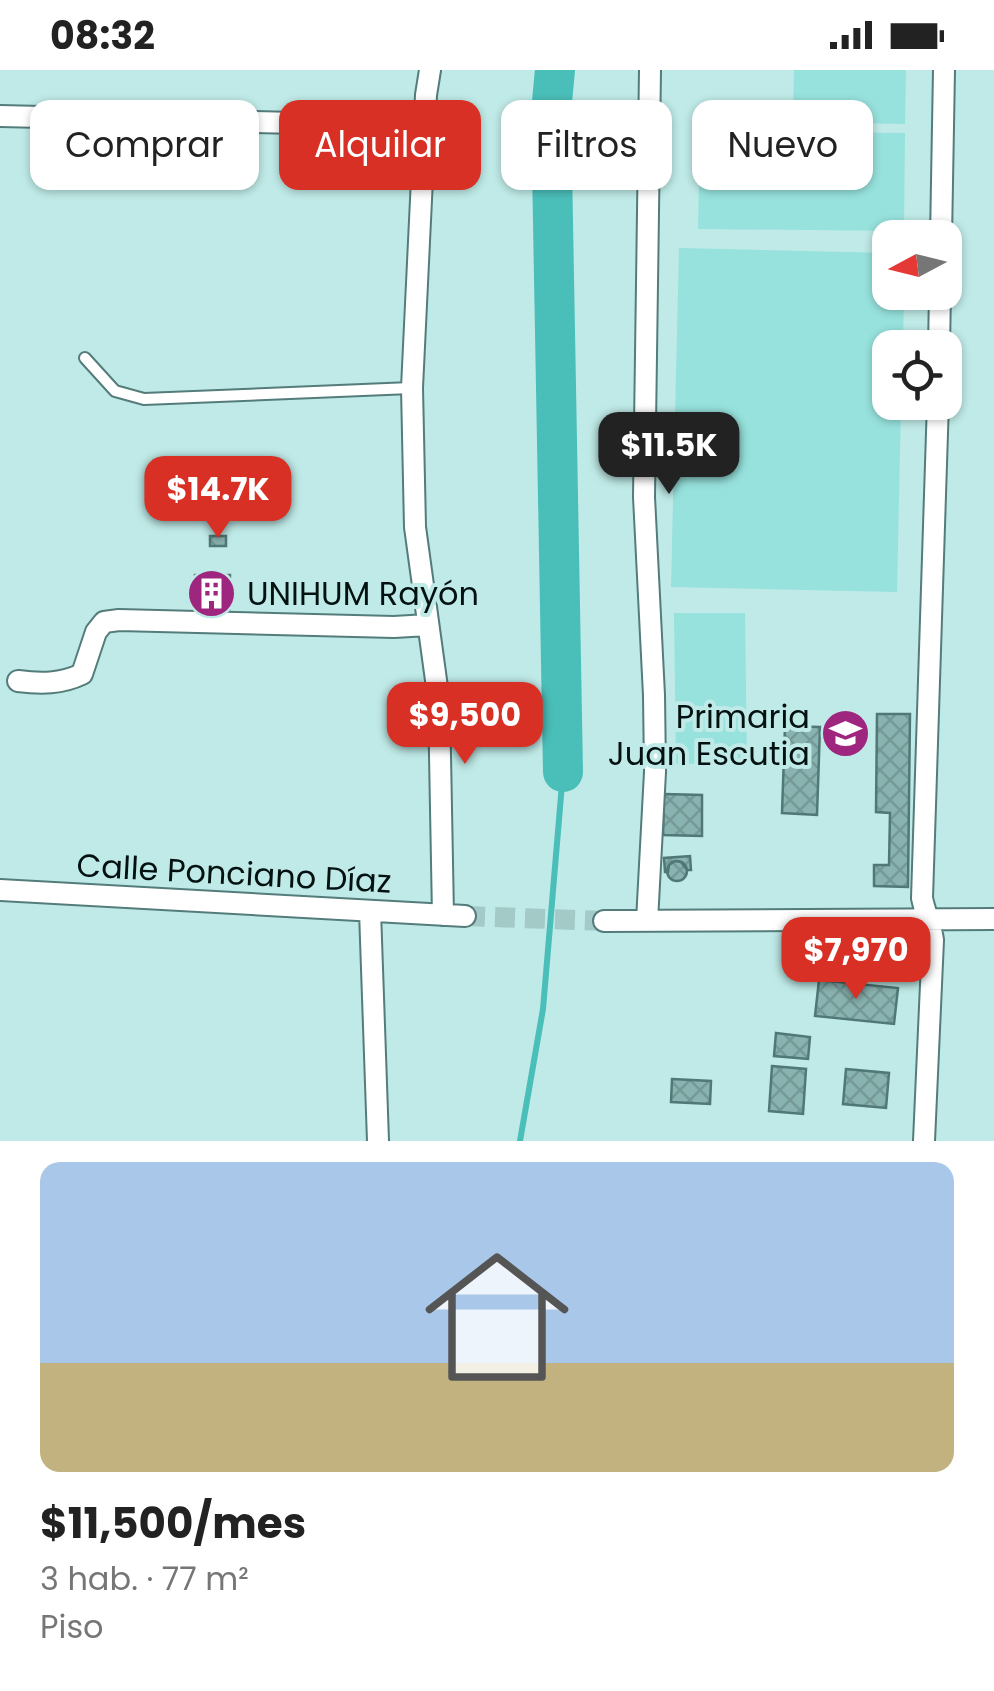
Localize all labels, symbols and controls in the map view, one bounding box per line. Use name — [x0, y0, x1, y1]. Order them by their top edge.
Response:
text: 08:32 — [50, 9, 155, 62]
chip: Comprar — [30, 100, 259, 190]
chip: Alquilar — [279, 100, 481, 190]
chip: Filtros — [501, 100, 672, 190]
chip: Nuevo — [692, 100, 873, 190]
north arrow — [872, 220, 962, 310]
map controls — [872, 220, 962, 420]
button: locate — [872, 330, 962, 420]
pin: $11.5K — [588, 412, 750, 497]
text: $11.5K — [620, 422, 718, 467]
pin: $14.7K — [137, 456, 299, 541]
text: $14.7K — [166, 466, 270, 511]
building icon: UNIHUM Rayón — [186, 567, 238, 619]
place label: UNIHUM Rayón — [247, 571, 479, 616]
pin: $9,500 — [384, 682, 546, 767]
text: $9,500 — [409, 692, 521, 737]
place label: Primaria Juan Escutia — [608, 694, 810, 776]
school or university icon: Primaria Juan Escutia — [819, 708, 871, 760]
street label: Calle Ponciano Díaz — [75, 842, 393, 904]
pin: $7,970 — [775, 917, 937, 1002]
text: $7,970 — [803, 927, 909, 972]
icon: home — [407, 1227, 587, 1407]
text: $11,500/mes — [40, 1494, 306, 1553]
text: 3 hab. · 77 m² — [40, 1556, 249, 1601]
text: Piso — [40, 1604, 104, 1649]

